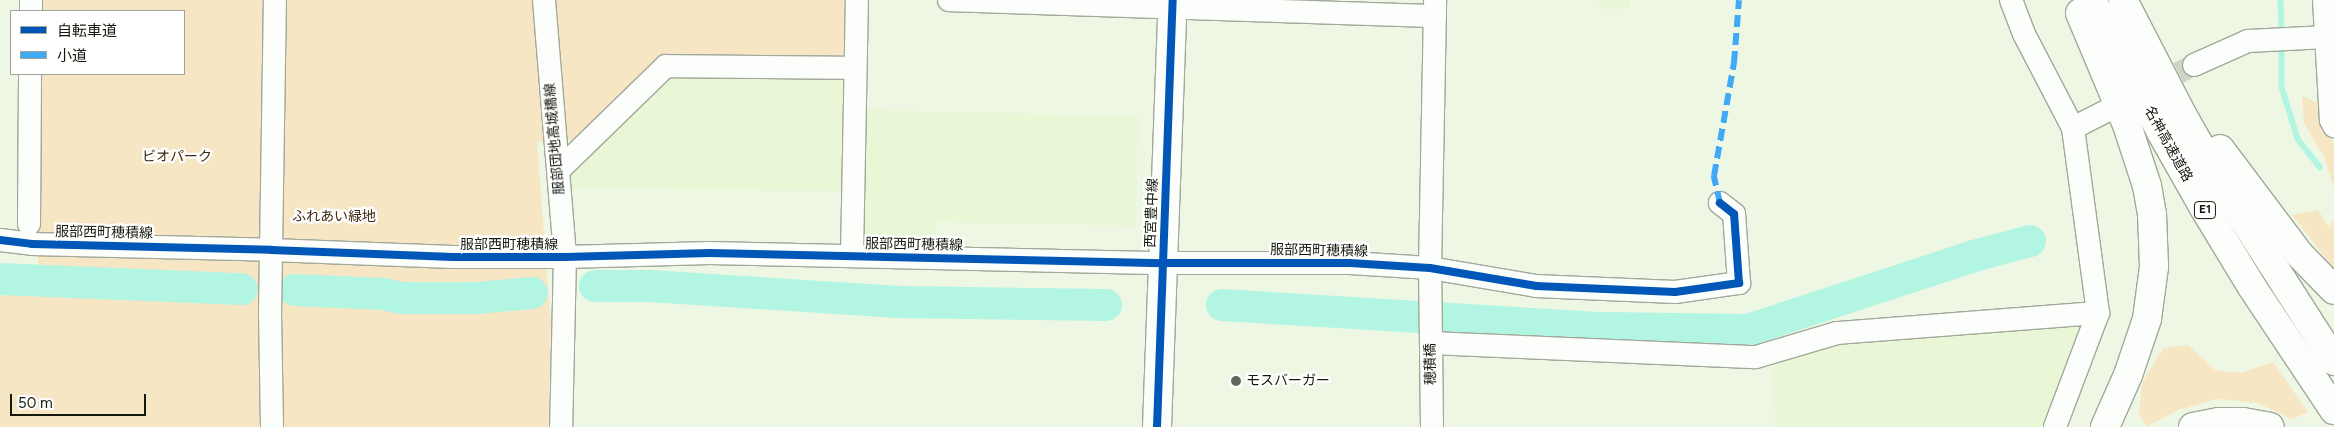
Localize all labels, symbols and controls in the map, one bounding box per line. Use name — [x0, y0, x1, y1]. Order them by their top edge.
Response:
legend — [10, 10, 185, 75]
text: 自転車道 — [57, 22, 117, 40]
text: 小道 — [57, 47, 87, 65]
street label: 服部団地高城橋線 — [542, 82, 568, 196]
street label: 名神高速道路 — [2140, 103, 2196, 185]
park label: ビオパーク — [142, 149, 212, 165]
street label: 西宮豊中線 — [1142, 178, 1162, 248]
road number: E1 — [2194, 200, 2216, 220]
park label: ふれあい緑地 — [292, 209, 376, 225]
street label: 服部西町穂積線 — [55, 224, 153, 242]
street label: 服部西町穂積線 — [865, 236, 963, 254]
street label: 服部西町穂積線 — [460, 237, 558, 253]
street label: 服部西町穂積線 — [1270, 242, 1368, 260]
street label: 穂積橋 — [1422, 343, 1440, 385]
place label: モスバーガー — [1246, 373, 1330, 389]
marker: モスバーガー — [1230, 375, 1242, 387]
scale bar — [12, 384, 149, 416]
text: 50 m — [18, 394, 53, 412]

